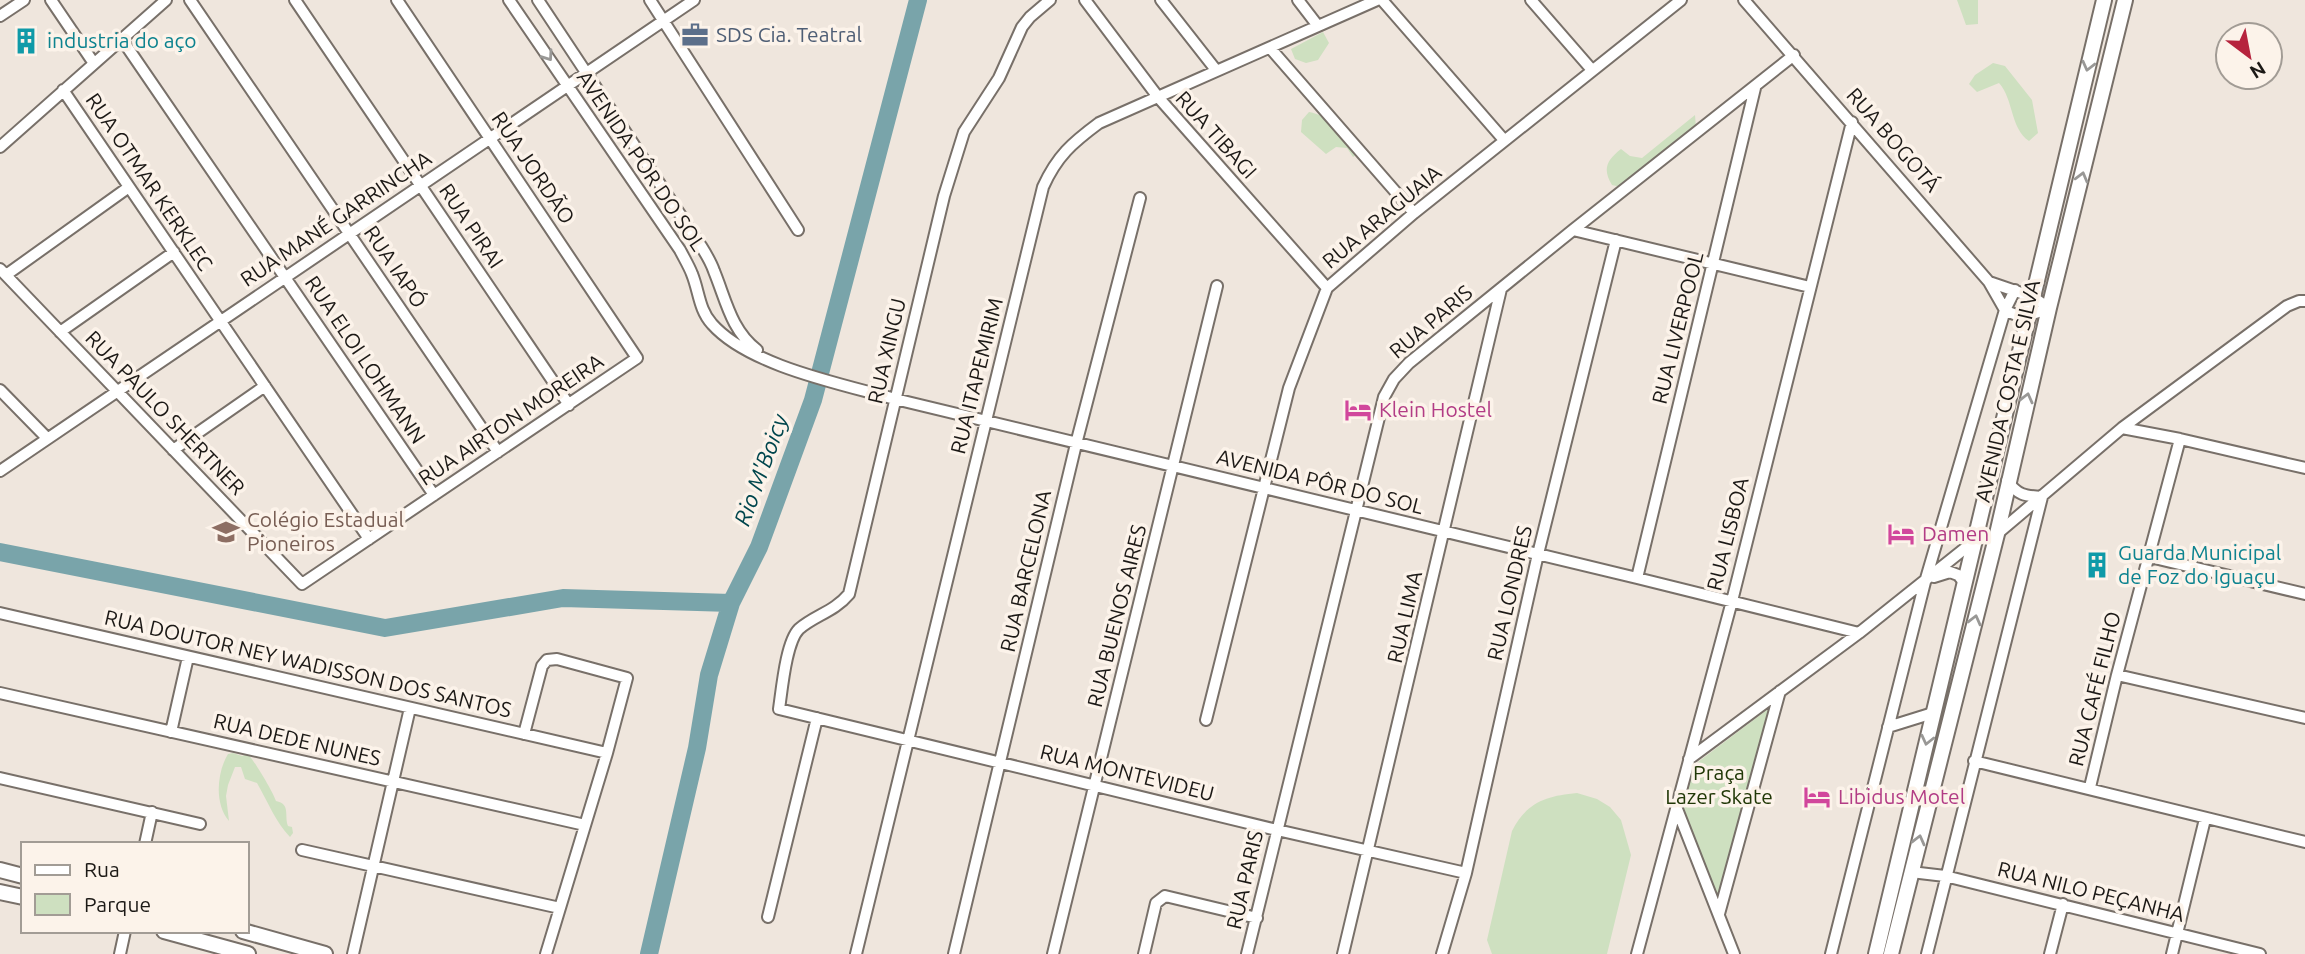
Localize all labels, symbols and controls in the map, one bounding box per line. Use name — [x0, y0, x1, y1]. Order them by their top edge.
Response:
office icon: SDS Cia. Teatral — [680, 20, 710, 50]
north arrow — [2214, 21, 2284, 91]
place label: SDS Cia. Teatral — [716, 22, 862, 46]
building icon: industria do aço — [11, 26, 41, 56]
place label: industria do aço — [47, 28, 197, 52]
one-way arrow — [540, 48, 552, 61]
text: N — [2246, 57, 2270, 84]
one-way arrow — [2082, 60, 2097, 72]
street label: AVENIDA PÔR DO SOL — [573, 66, 711, 255]
street label: RUA BOGOTÁ — [1842, 83, 1946, 196]
street label: RUA TIBAGI — [1171, 86, 1262, 183]
street label: RUA OTMAR KERKLEC — [82, 88, 218, 275]
street label: RUA JORDÃO — [488, 107, 580, 228]
street label: RUA MANÉ GARRINCHA — [236, 145, 436, 291]
street label: RUA ARAGUAIA — [1317, 159, 1446, 273]
one-way arrow — [2074, 172, 2088, 184]
street label: RUA PIRAI — [435, 179, 509, 272]
street label: RUA IAPÓ — [360, 221, 432, 312]
street label: RUA LIVERPOOL — [1647, 249, 1708, 406]
street label: RUA ELOI LOHMANN — [301, 271, 431, 448]
street label: AVENIDA COSTA E SILVA — [1970, 277, 2044, 504]
street label: RUA PARIS — [1384, 280, 1477, 363]
street label: RUA ITAPEMIRIM — [945, 295, 1007, 456]
street label: RUA XINGU — [862, 296, 910, 406]
street label: RUA PAULO SHERTNER — [81, 325, 250, 499]
street label: RUA AIRTON MOREIRA — [414, 348, 608, 490]
one-way arrow — [2019, 392, 2033, 404]
hotel icon: Klein Hostel — [1343, 395, 1373, 425]
place label: Klein Hostel — [1379, 397, 1492, 421]
water label: Rio M'Boicy — [729, 410, 793, 529]
street label: AVENIDA PÔR DO SOL — [1215, 444, 1426, 518]
street label: RUA LISBOA — [1701, 474, 1753, 593]
street label: RUA BARCELONA — [995, 487, 1055, 654]
place label: Colégio Estadual Pioneiros — [247, 507, 404, 555]
school or university icon: Colégio Estadual Pioneiros — [211, 517, 241, 547]
hotel icon: Damen — [1886, 519, 1916, 549]
place label: Damen — [1922, 521, 1989, 545]
street label: RUA BUENOS AIRES — [1082, 522, 1150, 710]
street label: RUA LONDRES — [1482, 523, 1536, 663]
place label: Guarda Municipal de Foz do Iguaçu — [2118, 540, 2281, 588]
building icon: Guarda Municipal de Foz do Iguaçu — [2082, 550, 2112, 580]
street label: RUA LIMA — [1382, 568, 1426, 665]
street label: RUA DOUTOR NEY WADISSON DOS SANTOS — [102, 604, 514, 722]
street label: RUA CAFÉ FILHO — [2063, 609, 2125, 769]
one-way arrow — [1967, 614, 1981, 626]
street label: RUA DEDE NUNES — [211, 708, 383, 770]
one-way arrow — [1921, 734, 1935, 746]
street label: RUA MONTEVIDEU — [1038, 739, 1217, 805]
park label: Praça Lazer Skate — [1665, 760, 1773, 808]
hotel icon: Libidus Motel — [1802, 782, 1832, 812]
place label: Libidus Motel — [1838, 784, 1965, 808]
street label: RUA PARIS — [1221, 828, 1267, 932]
one-way arrow — [1911, 834, 1925, 846]
legend — [21, 842, 248, 933]
street label: RUA NILO PEÇANHA — [1995, 856, 2187, 926]
text: Rua — [84, 857, 120, 881]
text: Parque — [84, 892, 151, 916]

